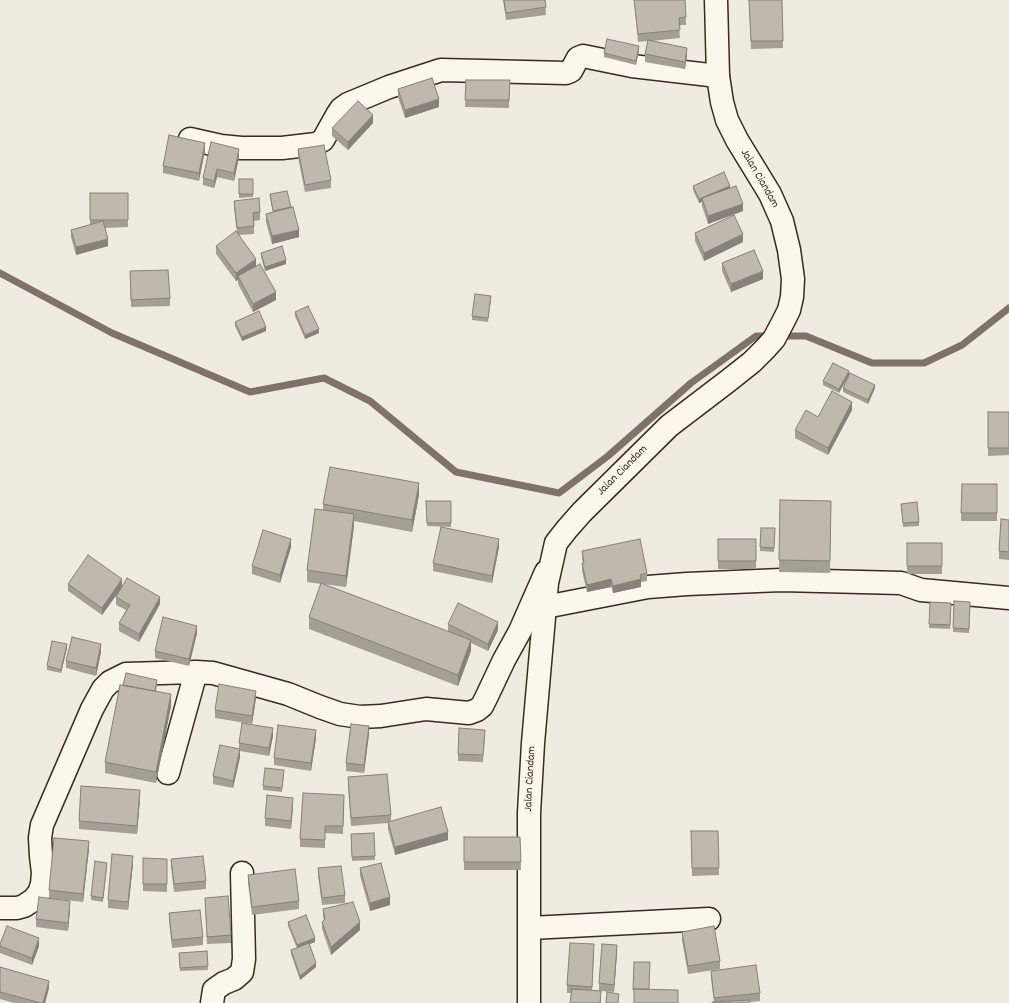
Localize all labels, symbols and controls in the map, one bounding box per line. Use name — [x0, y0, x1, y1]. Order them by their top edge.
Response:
street label: Jalan Ciandam — [736, 147, 782, 211]
street label: Jalan Ciandam — [595, 443, 651, 499]
street label: Jalan Ciandam — [522, 746, 540, 812]

